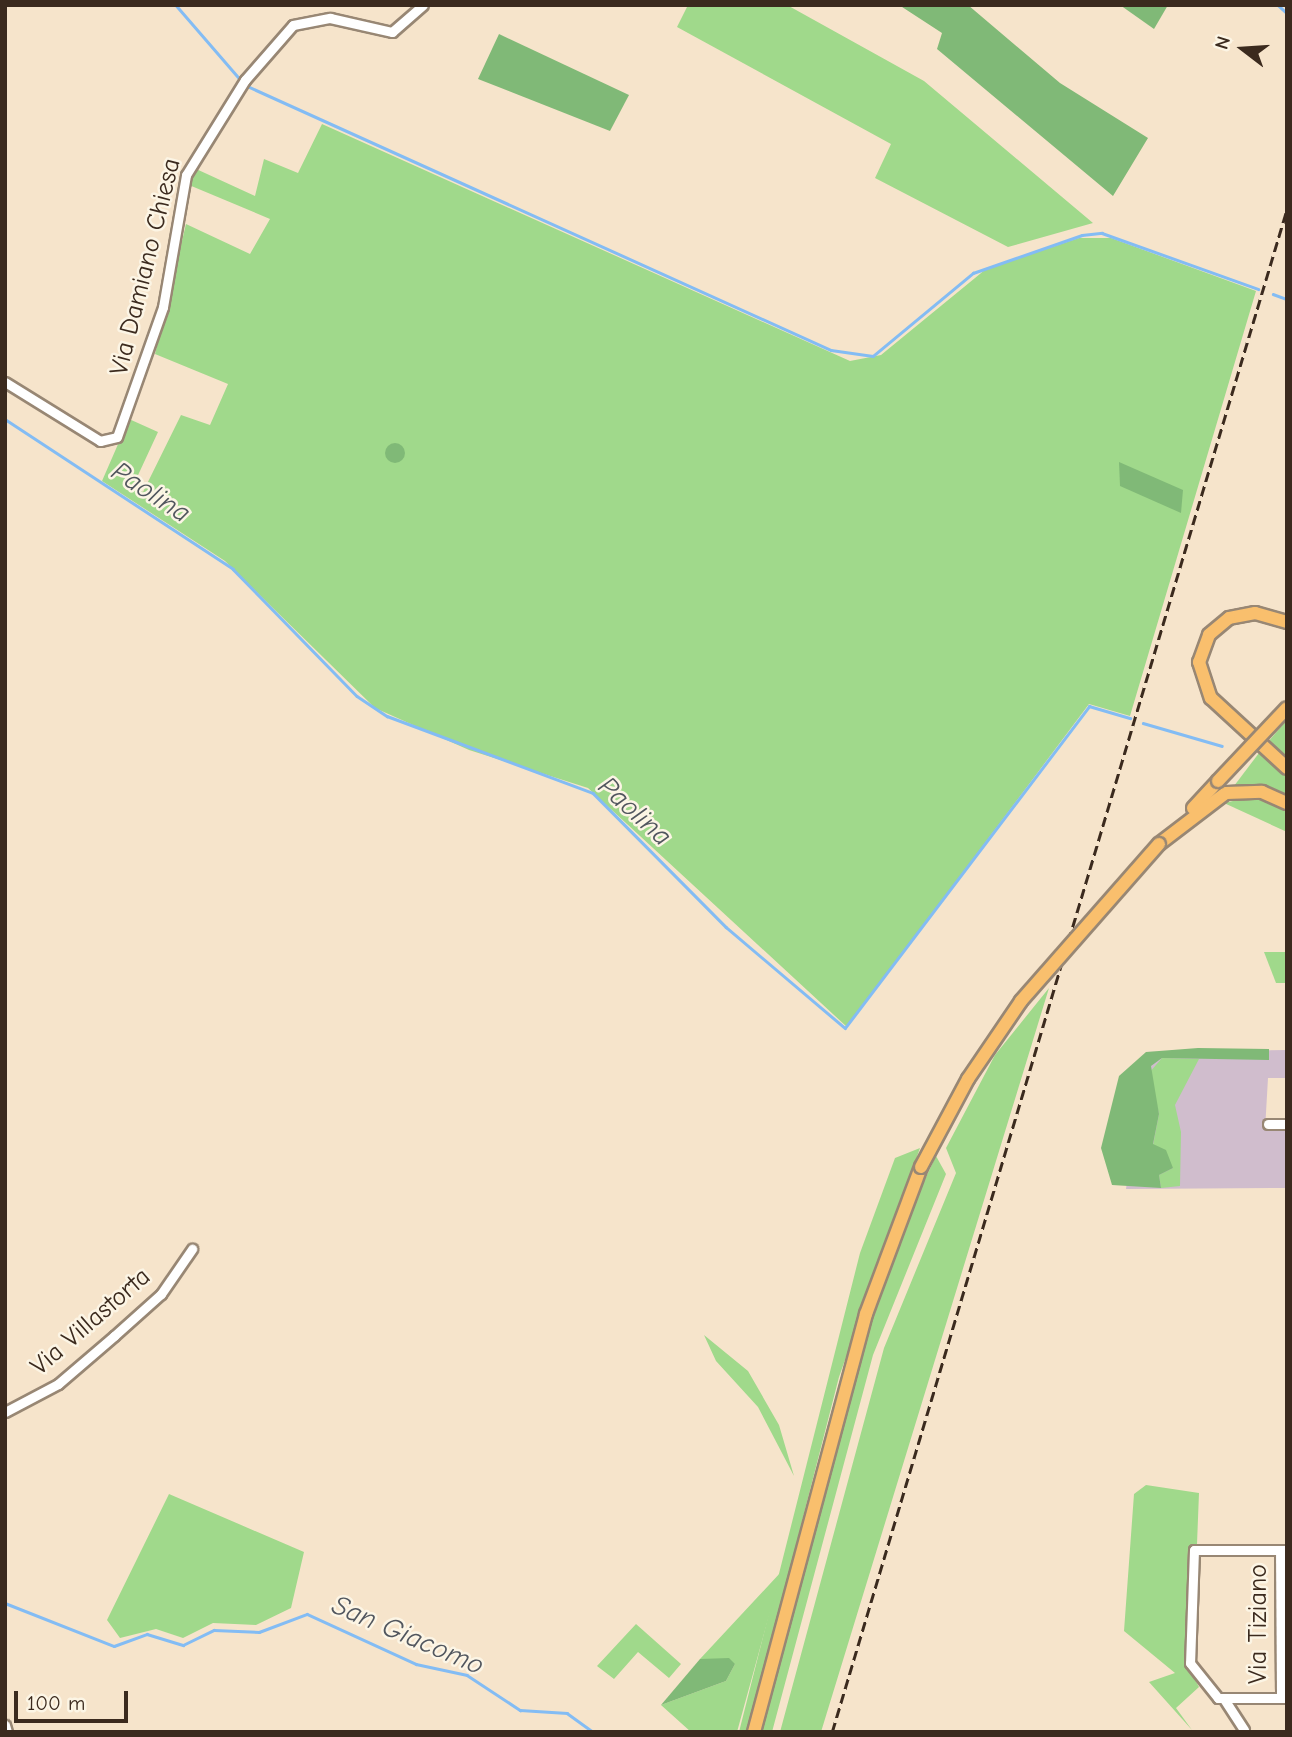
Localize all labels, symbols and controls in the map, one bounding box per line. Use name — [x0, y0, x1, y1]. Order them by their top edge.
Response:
north arrow — [1208, 14, 1278, 84]
text: N — [1211, 34, 1235, 52]
street label: Via Damiano Chiesa — [104, 155, 188, 379]
water label: Paolina — [105, 454, 197, 530]
water label: Paolina — [591, 769, 679, 853]
street label: Via Villastorta — [25, 1262, 157, 1382]
street label: Via Tiziano — [1243, 1564, 1275, 1684]
water label: San Giacomo — [327, 1588, 489, 1682]
scale bar — [18, 1678, 131, 1722]
text: 100 m — [27, 1691, 85, 1715]

